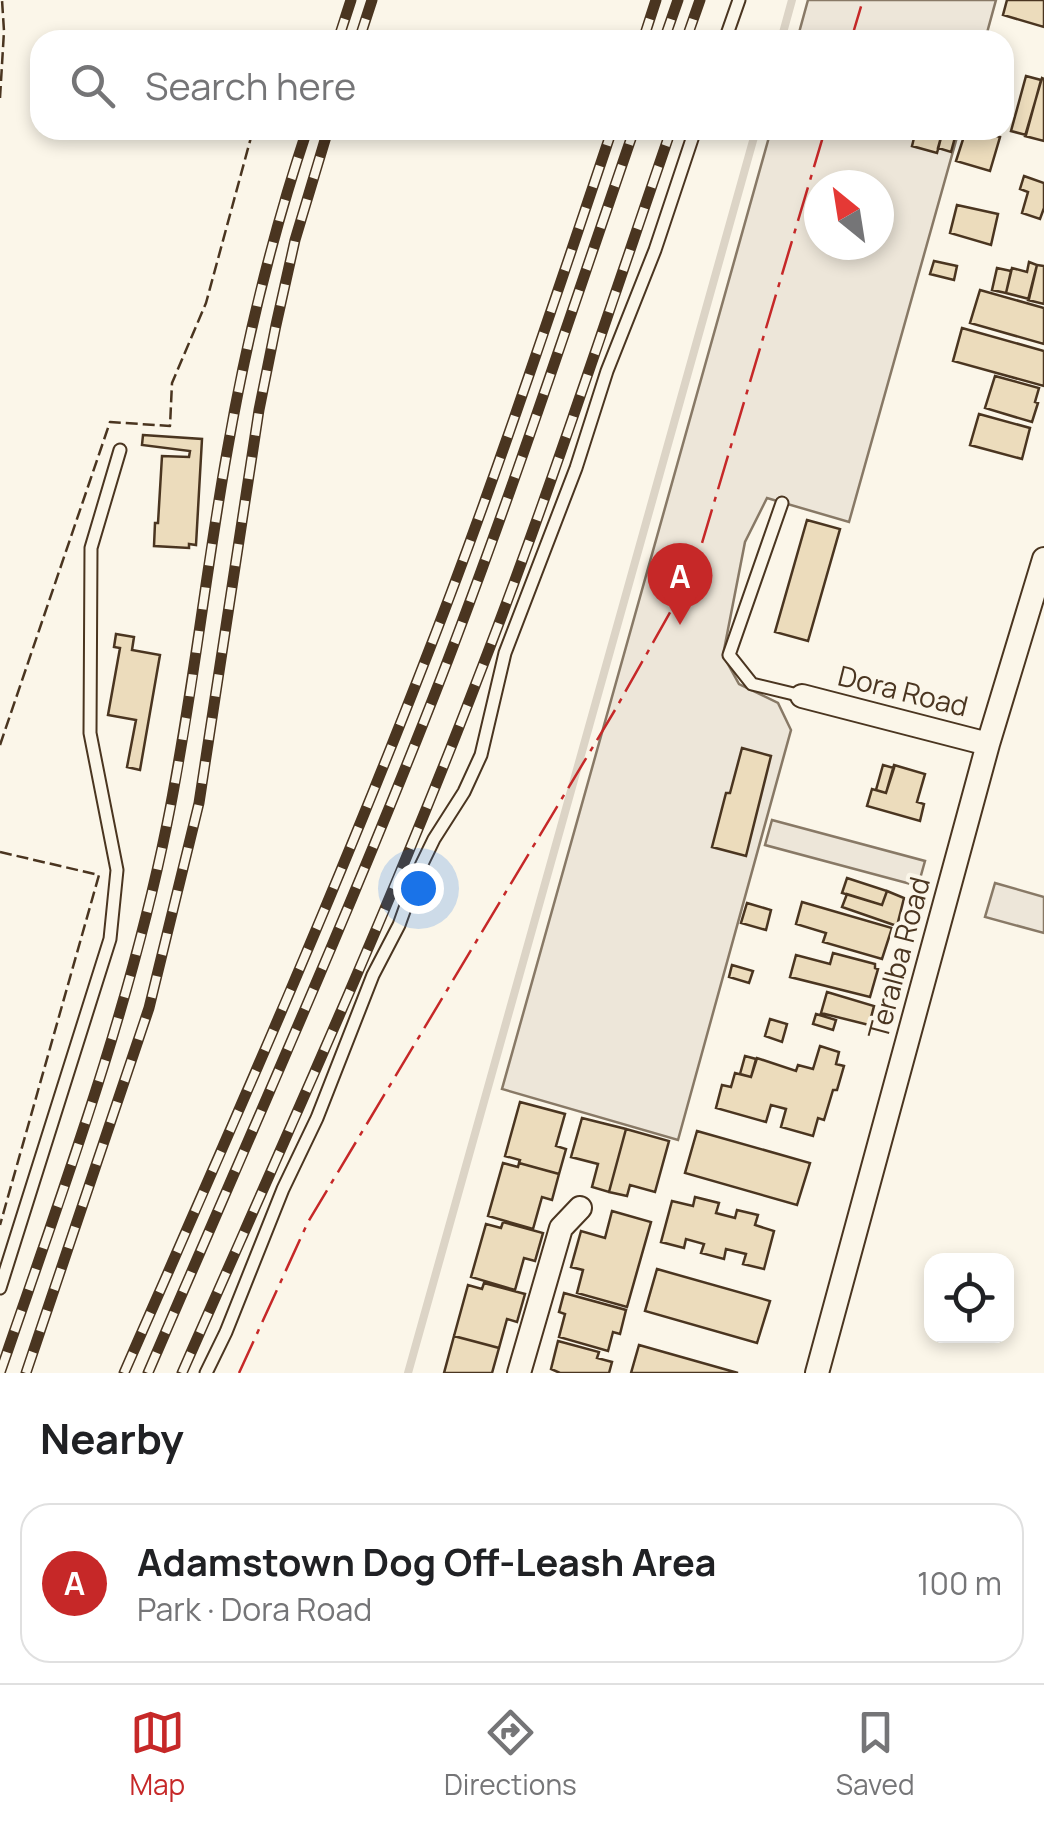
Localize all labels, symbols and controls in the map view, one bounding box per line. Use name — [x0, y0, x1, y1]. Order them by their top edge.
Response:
search box — [30, 30, 1014, 140]
icon: search — [65, 58, 120, 113]
text: Search here — [145, 59, 356, 111]
north arrow — [804, 170, 894, 260]
pin: A — [648, 542, 712, 625]
street label: Dora Road — [834, 656, 972, 724]
your location — [393, 863, 444, 914]
street label: Teralba Road — [858, 872, 938, 1043]
map controls — [924, 1253, 1014, 1343]
button: locate — [924, 1253, 1014, 1343]
text: Nearby — [40, 1409, 184, 1467]
text: Adamstown Dog Off-Leash Area — [137, 1535, 717, 1587]
text: A — [64, 1561, 85, 1605]
text: 100 m — [917, 1561, 1002, 1605]
text: Park · Dora Road — [137, 1587, 372, 1631]
tab: Map — [129, 1705, 185, 1803]
tab: Directions — [444, 1705, 577, 1803]
tab: Saved — [836, 1705, 915, 1803]

